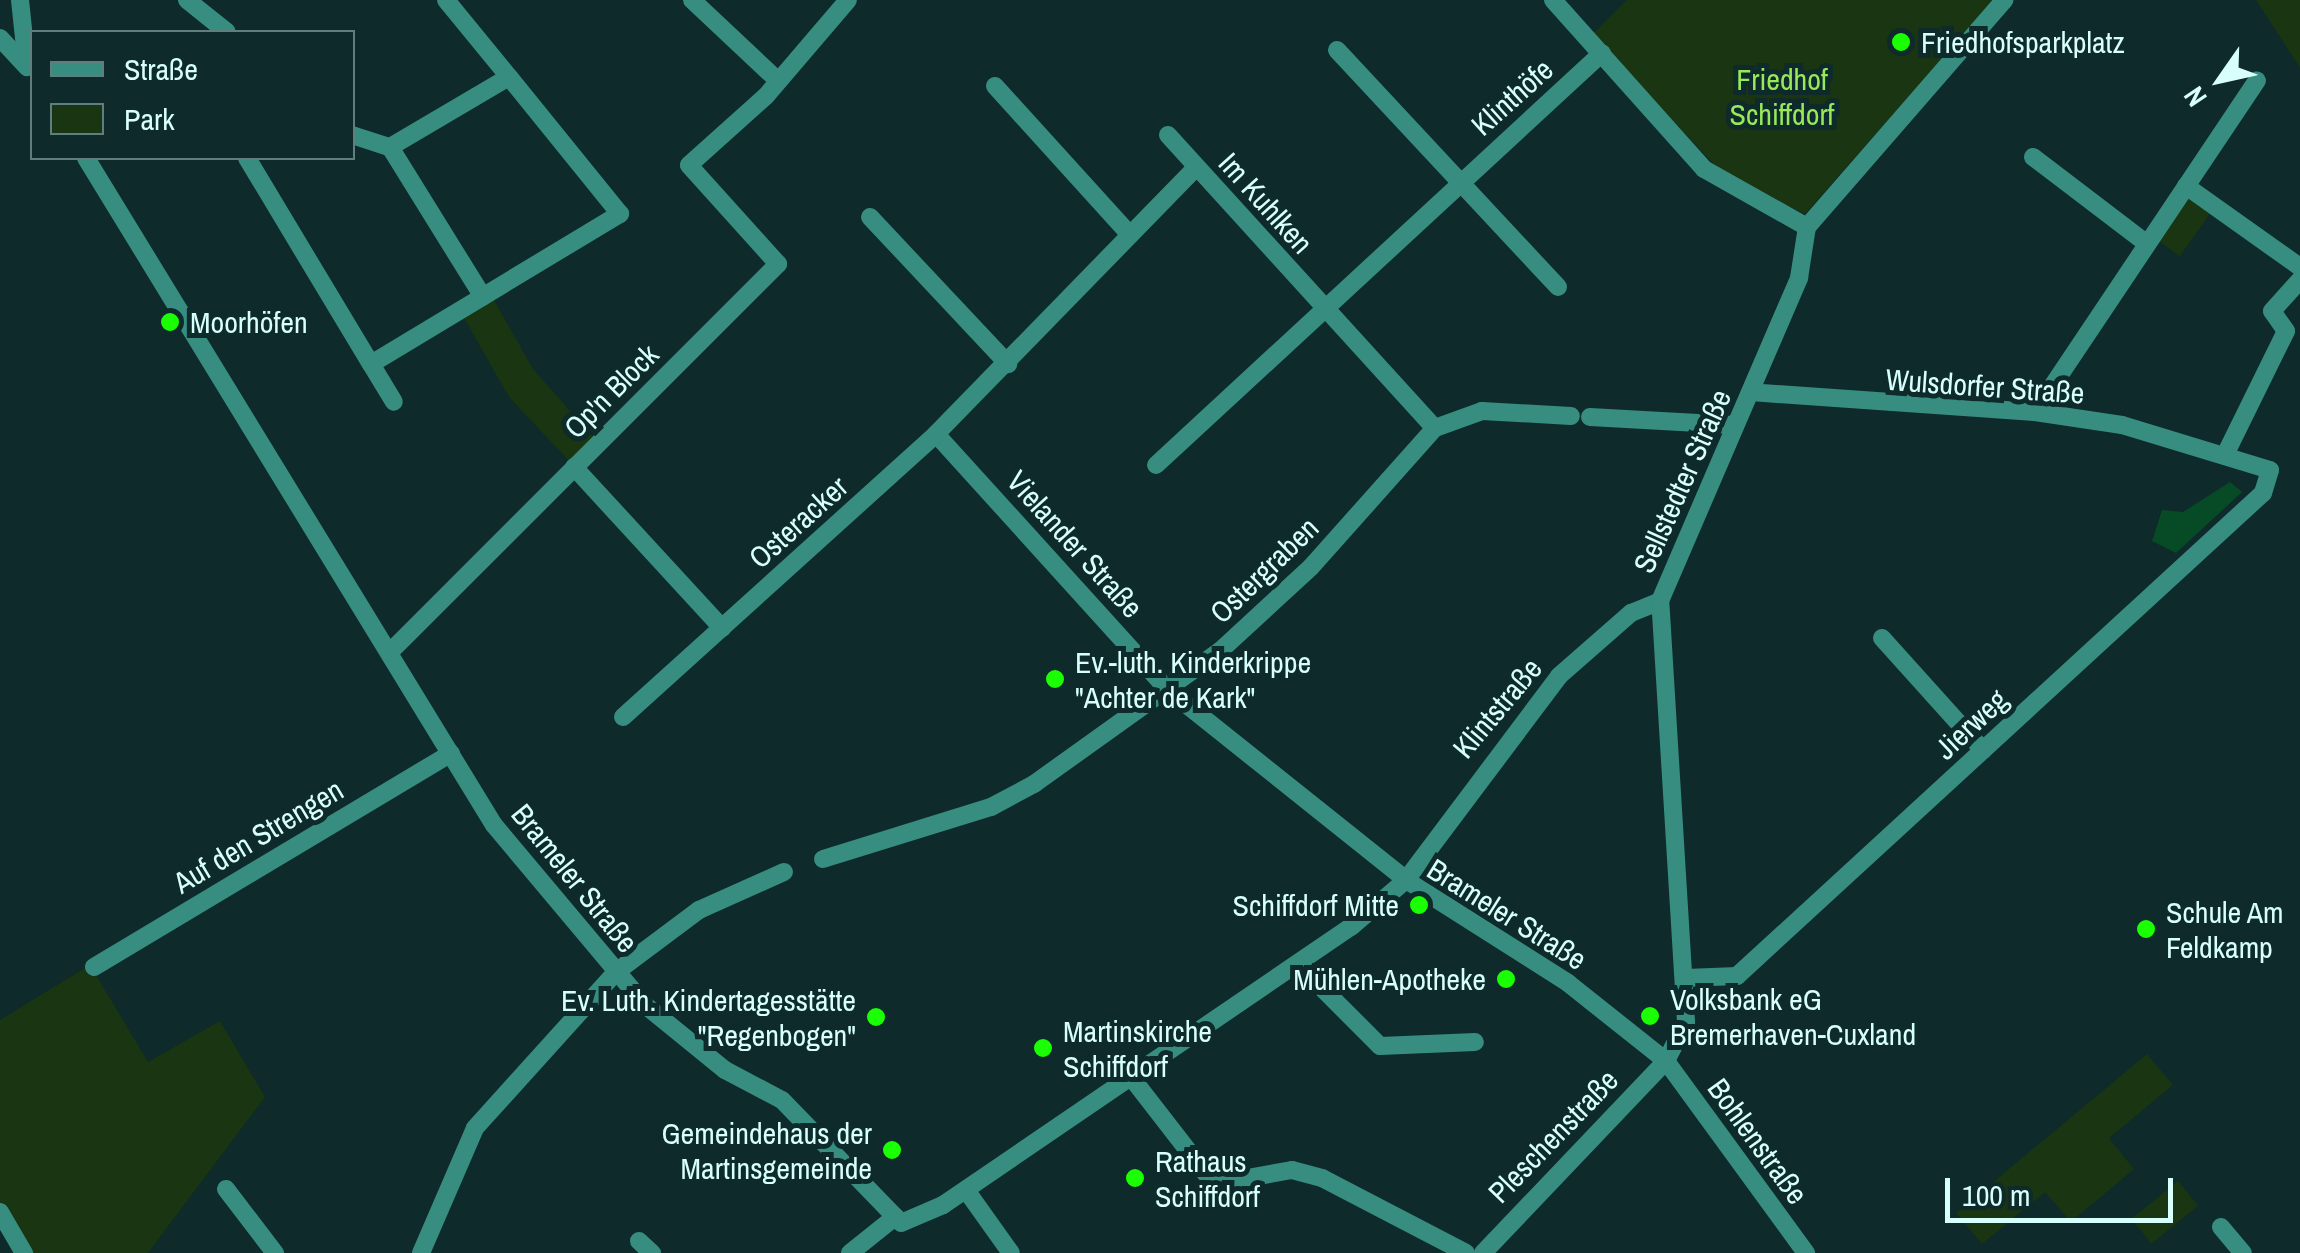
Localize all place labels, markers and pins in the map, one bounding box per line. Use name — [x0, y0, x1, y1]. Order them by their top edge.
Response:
place label: Friedhofsparkplatz — [1921, 24, 2125, 60]
marker: Friedhofsparkplatz — [1890, 31, 1912, 53]
place label: Moorhöfen — [190, 304, 308, 340]
marker: Moorhöfen — [159, 311, 181, 333]
place label: Ev.-luth. Kinderkrippe "Achter de Kark" — [1075, 644, 1311, 714]
marker: Ev.-luth. Kinderkrippe "Achter de Kark" — [1044, 668, 1066, 690]
place label: Schiffdorf Mitte — [1233, 887, 1399, 923]
marker: Schiffdorf Mitte — [1408, 894, 1430, 916]
place label: Schule Am Feldkamp — [2166, 894, 2285, 964]
marker: Schule Am Feldkamp — [2135, 918, 2157, 940]
place label: Mühlen-Apotheke — [1293, 961, 1486, 997]
marker: Mühlen-Apotheke — [1495, 968, 1517, 990]
place label: Volksbank eG Bremerhaven-Cuxland — [1670, 981, 1916, 1052]
place label: Ev. Luth. Kindertagesstätte "Regenbogen" — [561, 982, 856, 1052]
marker: Volksbank eG Bremerhaven-Cuxland — [1639, 1005, 1661, 1027]
marker: Ev. Luth. Kindertagesstätte "Regenbogen" — [865, 1006, 887, 1028]
place label: Martinskirche Schiffdorf — [1063, 1013, 1212, 1084]
marker: Martinskirche Schiffdorf — [1032, 1037, 1054, 1059]
place label: Gemeindehaus der Martinsgemeinde — [661, 1115, 872, 1186]
marker: Gemeindehaus der Martinsgemeinde — [881, 1139, 903, 1161]
place label: Rathaus Schiffdorf — [1155, 1143, 1260, 1214]
marker: Rathaus Schiffdorf — [1124, 1167, 1146, 1189]

